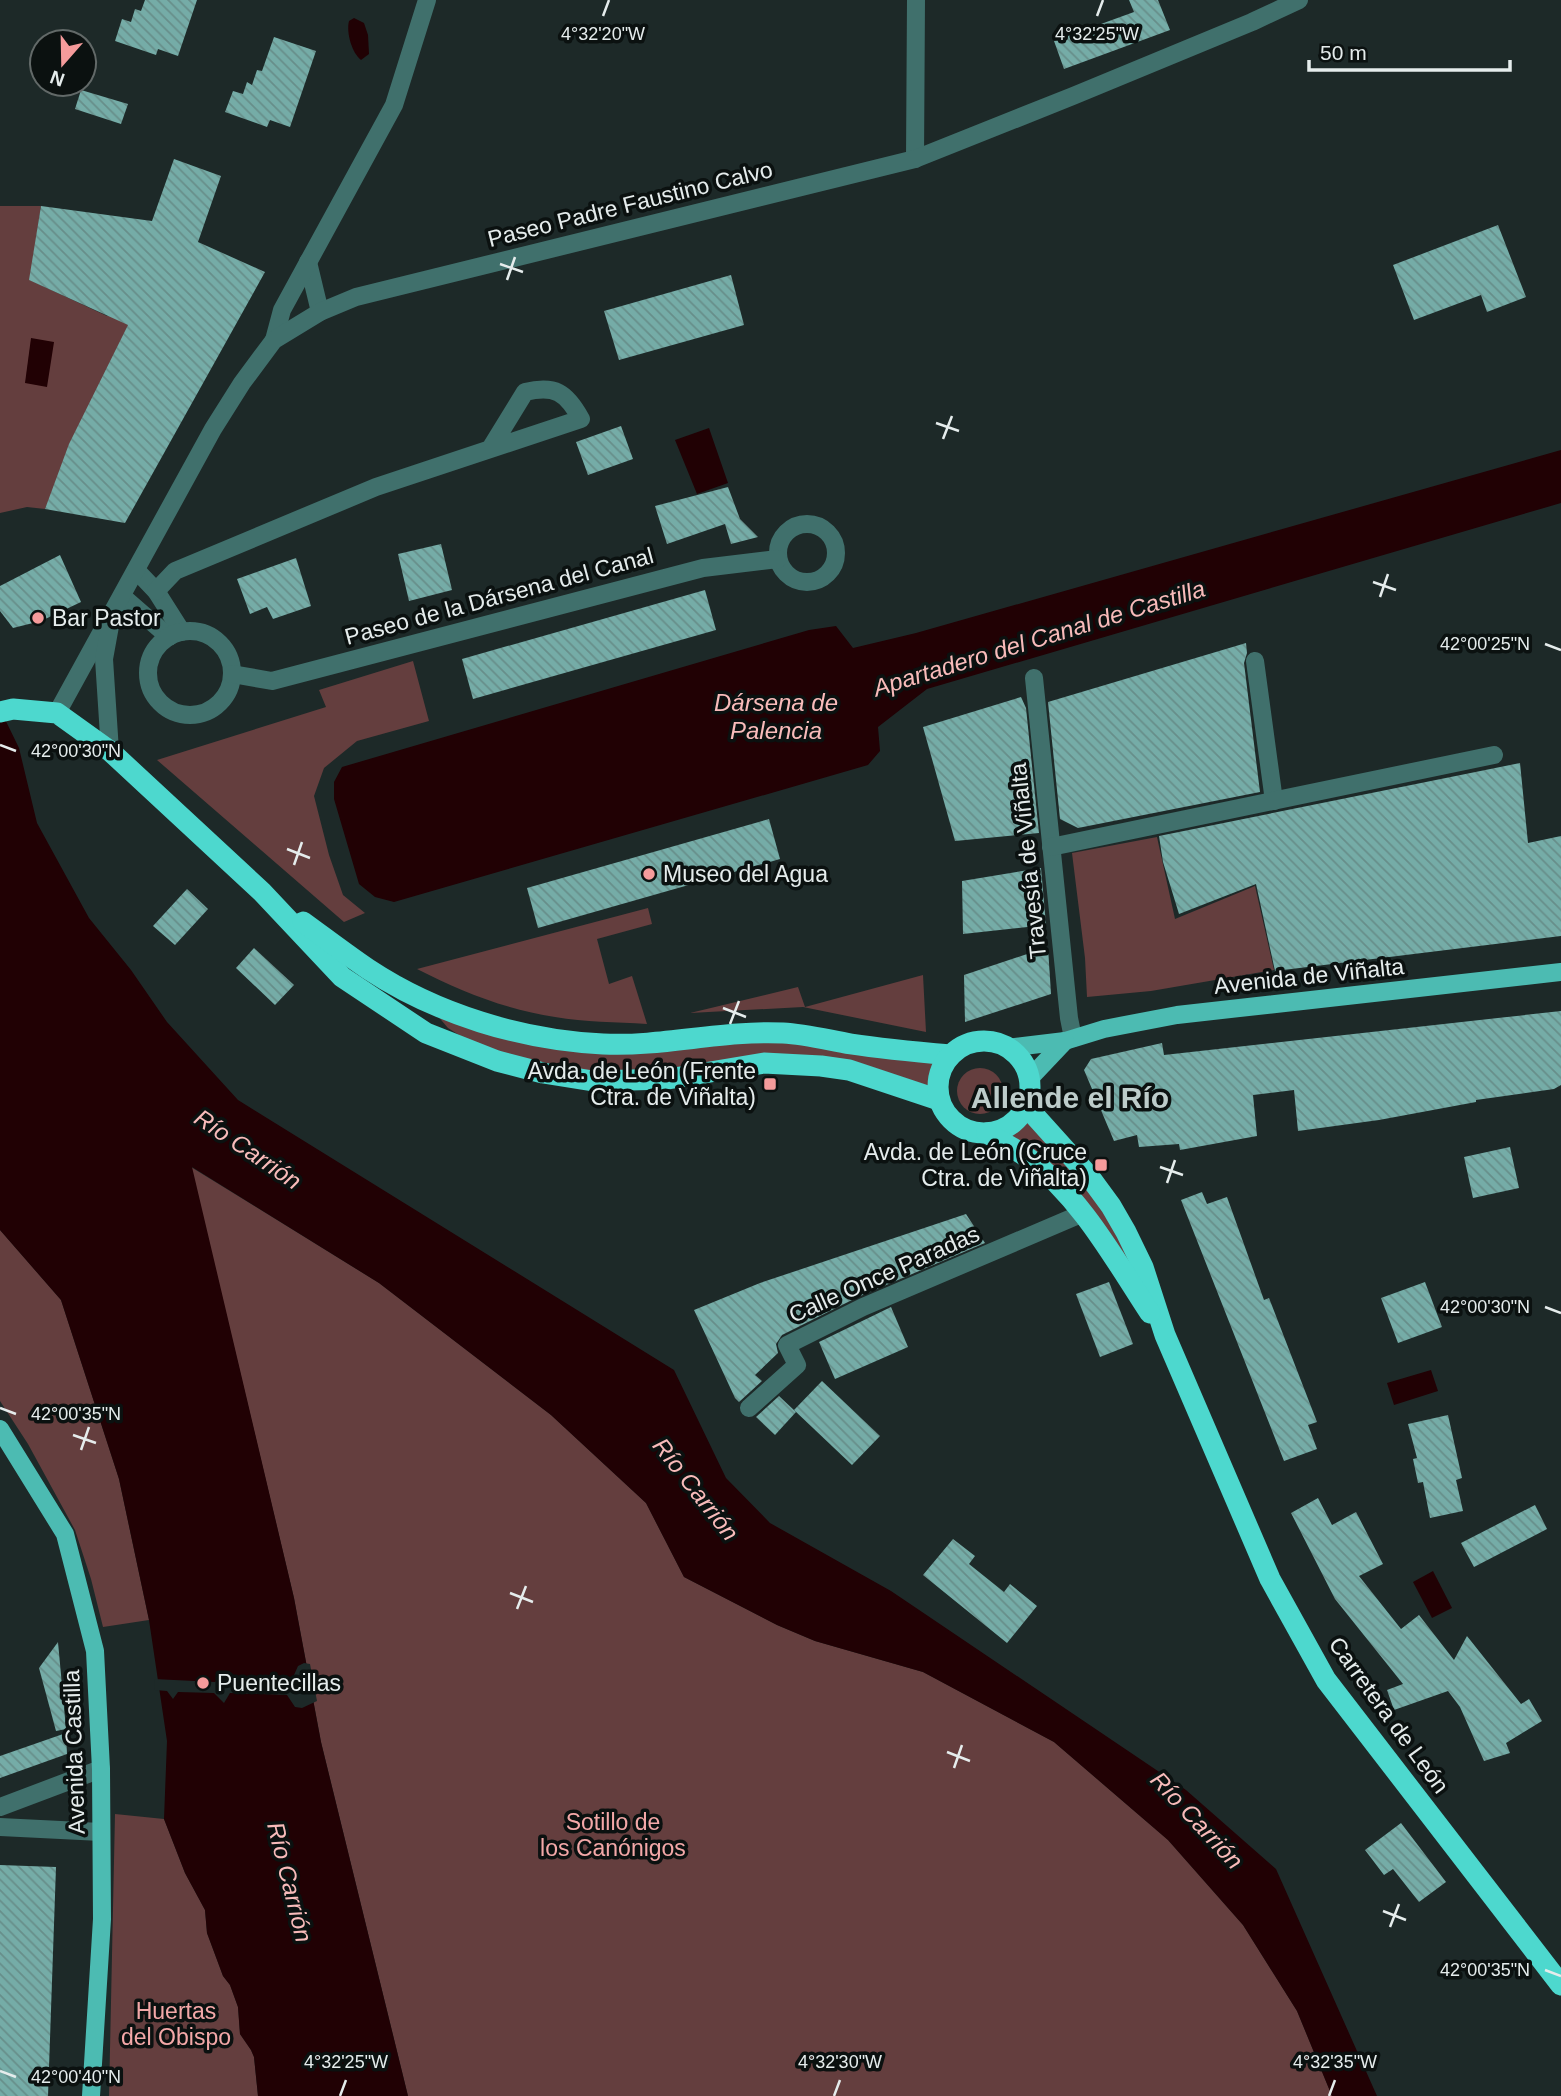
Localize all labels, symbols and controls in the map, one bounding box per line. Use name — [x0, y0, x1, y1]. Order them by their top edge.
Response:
text: 4°32'20"W — [561, 24, 645, 44]
text: 4°32'25"W — [1055, 24, 1139, 44]
north arrow — [28, 28, 98, 98]
scale bar — [1309, 28, 1510, 72]
text: 50 m — [1320, 41, 1367, 64]
text: N — [47, 66, 67, 91]
street label: Paseo Padre Faustino Calvo — [485, 156, 775, 252]
street label: Paseo de la Dársena del Canal — [342, 542, 656, 650]
water label: Apartadero del Canal de Castilla — [868, 575, 1208, 702]
place label: Bar Pastor — [52, 605, 161, 631]
marker: Bar Pastor — [30, 610, 46, 626]
text: 42°00'25"N — [1440, 634, 1530, 654]
water label: Dársena de Palencia — [714, 689, 838, 744]
text: 42°00'30"N — [31, 741, 121, 761]
street label: Travesía de Viñalta — [1005, 762, 1051, 960]
place label: Museo del Agua — [663, 861, 828, 887]
marker: Museo del Agua — [641, 866, 657, 882]
street label: Avenida de Viñalta — [1213, 953, 1406, 999]
place label: Avda. de León (Frente Ctra. de Viñalta) — [528, 1058, 756, 1110]
marker: Avda. de León (Frente Ctra. de Viñalta) — [762, 1076, 778, 1092]
district label: Allende el Río — [971, 1081, 1169, 1114]
water label: Río Carrión — [190, 1103, 306, 1195]
place label: Avda. de León (Cruce Ctra. de Viñalta) — [864, 1139, 1087, 1191]
marker: Avda. de León (Cruce Ctra. de Viñalta) — [1093, 1157, 1109, 1173]
street label: Calle Once Paradas — [785, 1220, 983, 1328]
text: 42°00'30"N — [1440, 1297, 1530, 1317]
text: 42°00'35"N — [31, 1404, 121, 1424]
water label: Río Carrión — [648, 1432, 744, 1546]
street label: Carretera de León — [1324, 1632, 1454, 1798]
street label: Avenida Castilla — [58, 1669, 90, 1835]
place label: Puentecillas — [217, 1670, 341, 1696]
marker: Puentecillas — [195, 1675, 211, 1691]
water label: Río Carrión — [1145, 1766, 1249, 1874]
park label: Sotillo de los Canónigos — [540, 1809, 686, 1861]
water label: Río Carrión — [262, 1819, 318, 1945]
text: 42°00'35"N — [1440, 1960, 1530, 1980]
park label: Huertas del Obispo — [121, 1998, 231, 2050]
text: 4°32'25"W — [304, 2052, 388, 2072]
text: 4°32'30"W — [798, 2052, 882, 2072]
text: 4°32'35"W — [1293, 2052, 1377, 2072]
text: 42°00'40"N — [31, 2067, 121, 2087]

